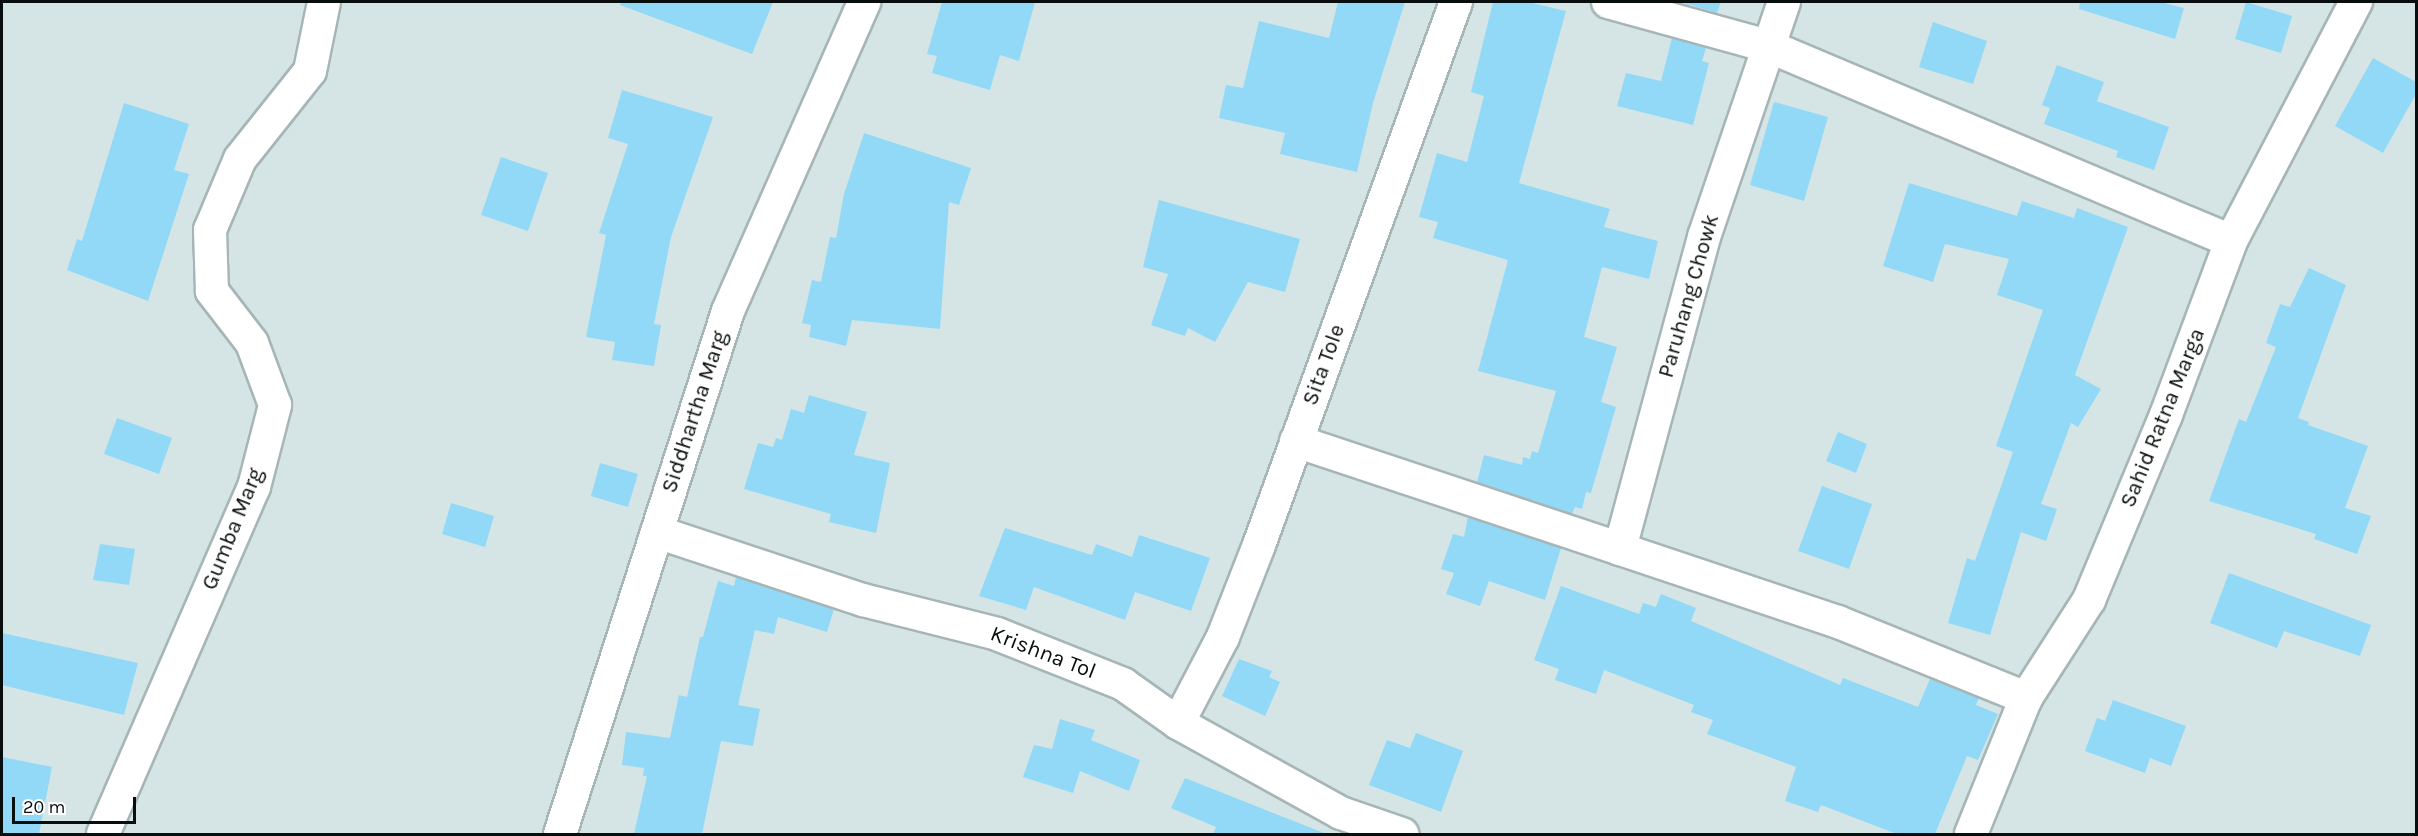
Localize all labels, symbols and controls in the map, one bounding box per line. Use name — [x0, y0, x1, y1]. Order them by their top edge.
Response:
street label: Paruhang Chowk — [1653, 211, 1725, 381]
street label: Sita Tole — [1297, 321, 1351, 409]
street label: Sahid Ratna Marga — [2115, 325, 2211, 511]
street label: Siddhartha Marg — [656, 328, 734, 496]
street label: Gumba Marg — [197, 464, 269, 594]
street label: Krishna Tol — [987, 621, 1099, 685]
scale bar — [15, 785, 140, 823]
text: 20 m — [23, 796, 65, 818]

